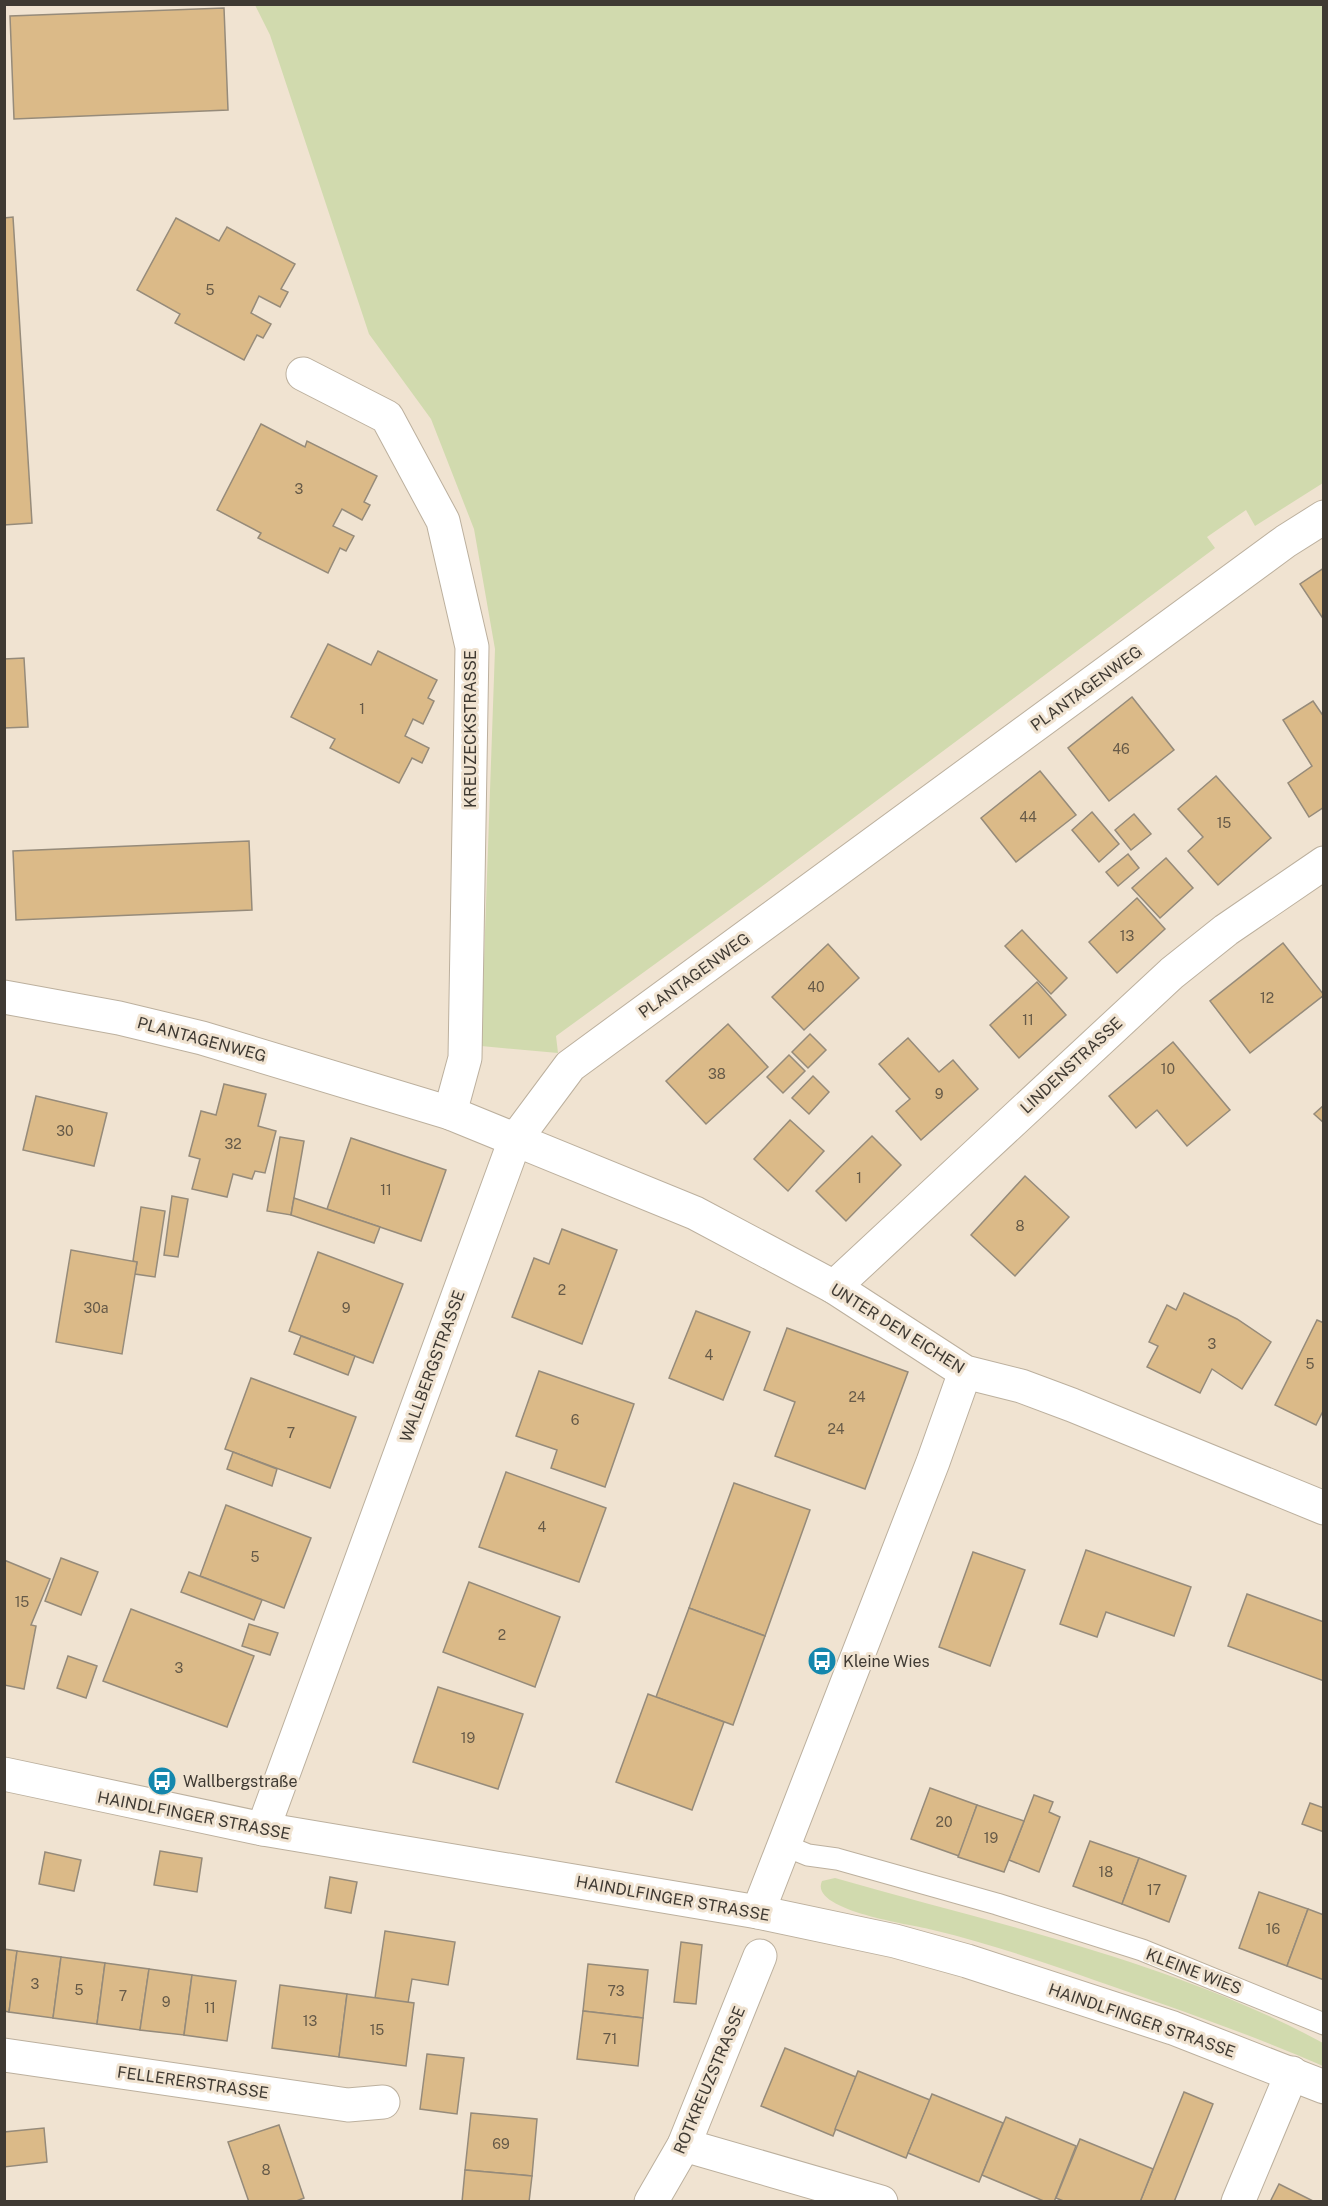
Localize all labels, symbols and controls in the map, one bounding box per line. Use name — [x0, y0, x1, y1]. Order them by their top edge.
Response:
house number: 5 — [206, 282, 215, 298]
house number: 3 — [295, 481, 304, 497]
street label: PLANTAGENWEG — [1027, 642, 1146, 735]
street label: KREUZECKSTRASSE — [461, 650, 480, 808]
house number: 1 — [359, 701, 365, 717]
house number: 46 — [1112, 741, 1130, 757]
house number: 44 — [1019, 809, 1037, 825]
house number: 15 — [1217, 815, 1231, 831]
house number: 13 — [1120, 928, 1134, 944]
street label: PLANTAGENWEG — [635, 929, 754, 1022]
house number: 40 — [807, 979, 825, 995]
house number: 12 — [1260, 990, 1274, 1006]
house number: 11 — [1022, 1012, 1034, 1028]
street label: PLANTAGENWEG — [135, 1013, 268, 1066]
street label: LINDENSTRASSE — [1016, 1013, 1126, 1117]
house number: 10 — [1161, 1061, 1175, 1077]
house number: 38 — [708, 1066, 726, 1082]
house number: 9 — [935, 1086, 944, 1102]
house number: 30 — [56, 1123, 74, 1139]
house number: 32 — [224, 1136, 242, 1152]
house number: 1 — [856, 1170, 862, 1186]
house number: 11 — [380, 1182, 392, 1198]
house number: 8 — [1015, 1218, 1025, 1234]
street label: UNTER DEN EICHEN — [827, 1279, 968, 1377]
house number: 2 — [558, 1282, 566, 1298]
street label: WALLBERGSTRASSE — [396, 1288, 469, 1445]
house number: 30a — [83, 1300, 109, 1316]
house number: 9 — [342, 1300, 351, 1316]
house number: 3 — [1208, 1336, 1217, 1352]
house number: 4 — [705, 1347, 714, 1363]
house number: 5 — [1306, 1356, 1315, 1372]
house number: 24 — [848, 1389, 866, 1405]
house number: 6 — [571, 1412, 580, 1428]
house number: 24 — [827, 1421, 845, 1437]
house number: 7 — [287, 1425, 295, 1441]
house number: 4 — [538, 1519, 547, 1535]
house number: 5 — [251, 1549, 260, 1565]
house number: 15 — [15, 1594, 29, 1610]
house number: 2 — [498, 1627, 506, 1643]
bus stop icon: Kleine Wies — [806, 1645, 838, 1677]
place label: Kleine Wies — [843, 1652, 930, 1671]
house number: 3 — [175, 1660, 184, 1676]
house number: 19 — [461, 1730, 475, 1746]
bus stop icon: Wallbergstraße — [146, 1765, 178, 1797]
place label: Wallbergstraße — [183, 1772, 298, 1791]
street label: HAINDLFINGER STRASSE — [96, 1787, 292, 1844]
house number: 20 — [936, 1814, 952, 1830]
house number: 19 — [984, 1830, 998, 1846]
house number: 18 — [1099, 1864, 1113, 1880]
street label: HAINDLFINGER STRASSE — [575, 1872, 771, 1925]
house number: 17 — [1147, 1882, 1161, 1898]
house number: 16 — [1266, 1921, 1280, 1937]
street label: KLEINE WIES — [1143, 1945, 1244, 1998]
house number: 3 — [31, 1976, 40, 1992]
street label: HAINDLFINGER STRASSE — [1046, 1980, 1238, 2061]
house number: 5 — [75, 1982, 84, 1998]
house number: 73 — [608, 1983, 625, 1999]
house number: 7 — [119, 1988, 127, 2004]
house number: 9 — [162, 1994, 171, 2010]
house number: 11 — [204, 2000, 216, 2016]
street label: ROTKREUZSTRASSE — [670, 2004, 749, 2157]
house number: 13 — [303, 2013, 317, 2029]
house number: 15 — [370, 2022, 384, 2038]
house number: 71 — [603, 2031, 617, 2047]
street label: FELLERERSTRASSE — [116, 2062, 270, 2103]
house number: 69 — [492, 2136, 510, 2152]
house number: 8 — [261, 2162, 271, 2178]

